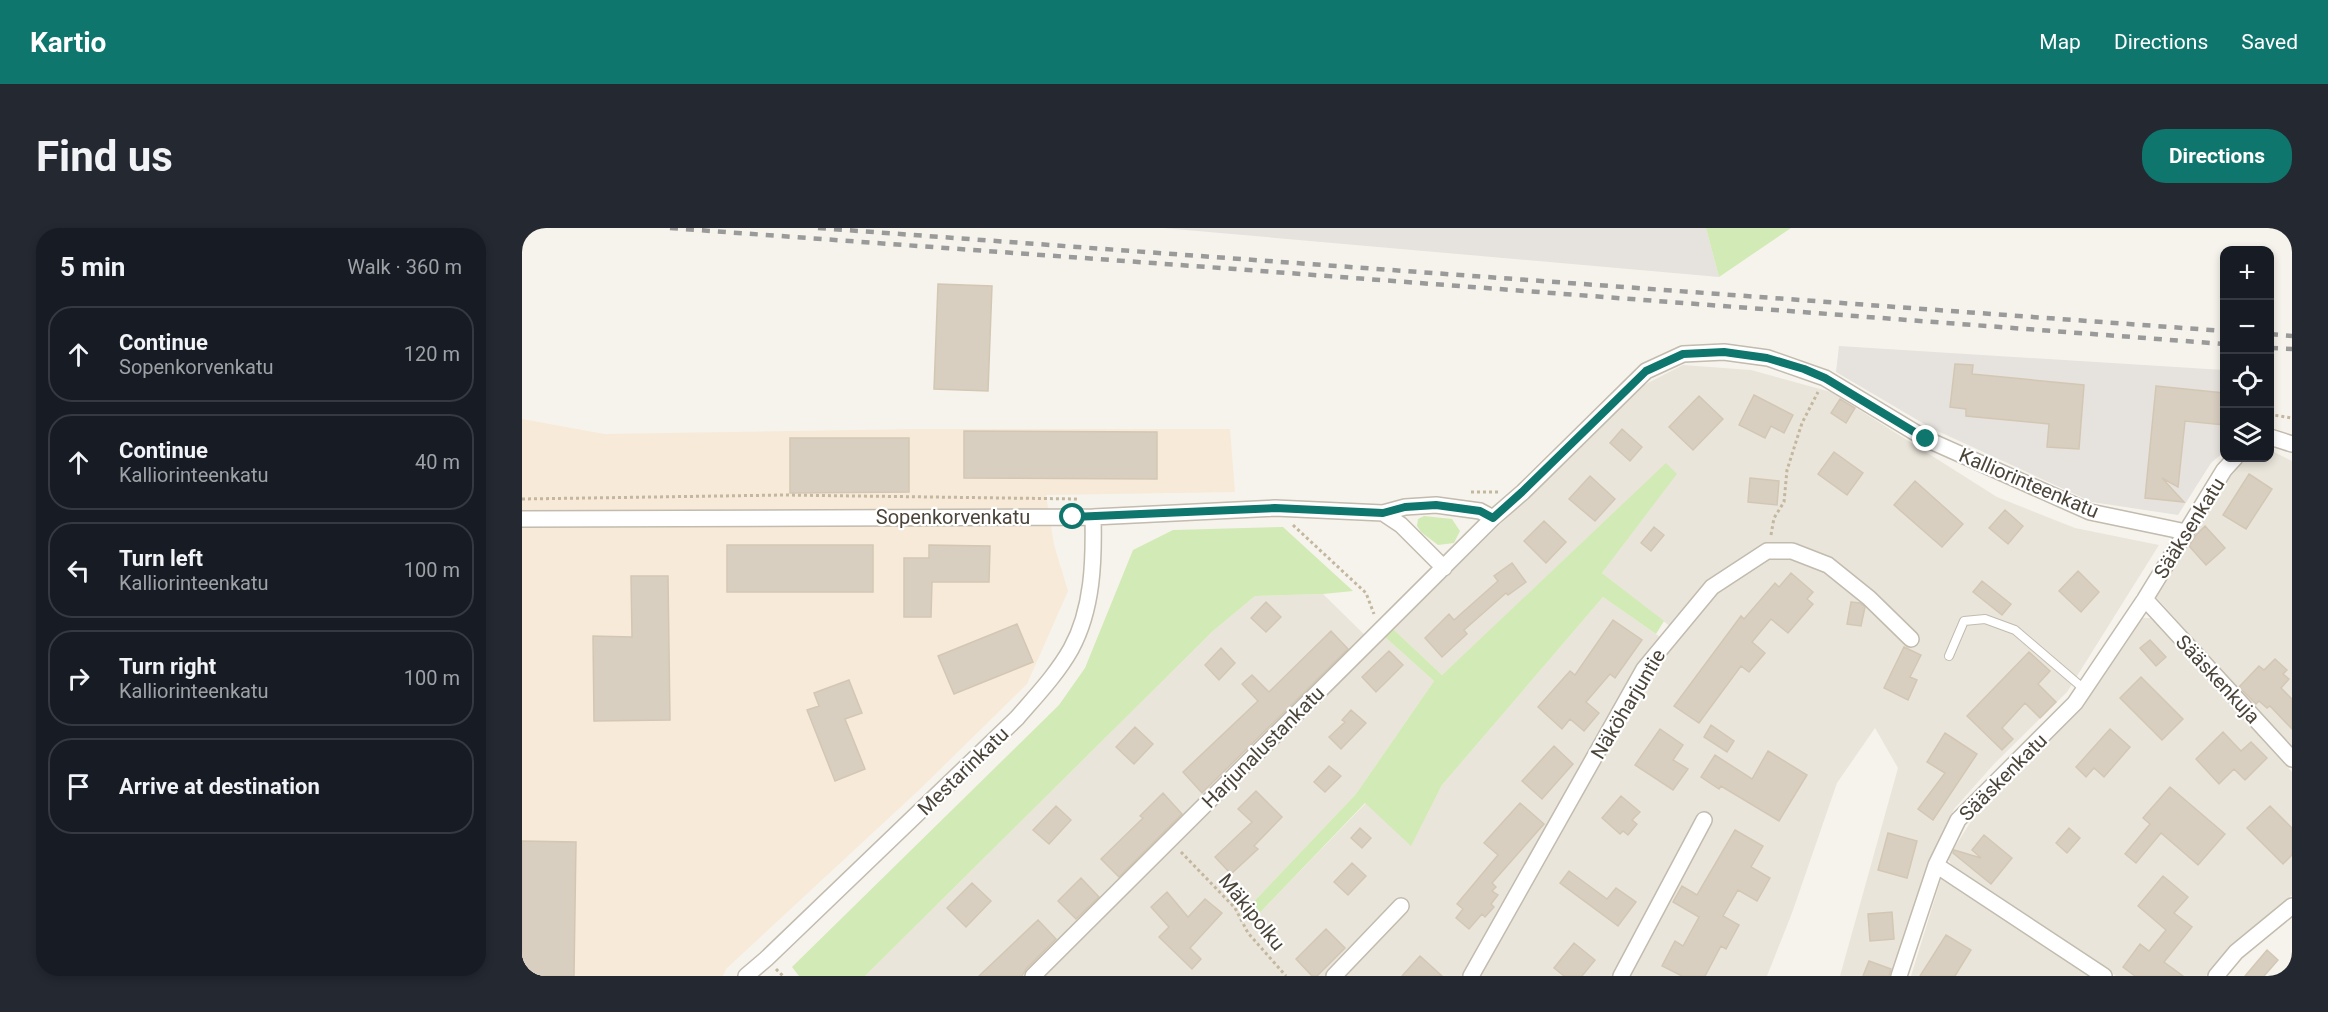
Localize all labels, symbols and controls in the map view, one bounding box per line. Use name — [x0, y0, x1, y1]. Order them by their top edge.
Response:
text: Kartio — [30, 26, 106, 59]
text: Map — [2039, 30, 2081, 54]
text: Directions — [2114, 30, 2208, 54]
text: Saved — [2241, 30, 2298, 54]
button: Directions — [2142, 129, 2292, 183]
text: Find us — [36, 132, 173, 181]
map controls — [2220, 246, 2274, 462]
button: + — [2220, 246, 2274, 300]
text: 5 min — [60, 252, 125, 282]
text: Walk · 360 m — [347, 255, 462, 279]
button: − — [2220, 300, 2274, 354]
text: Continue — [119, 330, 208, 355]
icon: ahead — [62, 338, 95, 371]
text: 120 m — [404, 342, 460, 366]
button: locate — [2220, 354, 2274, 408]
text: Sopenkorvenkatu — [119, 355, 273, 379]
button: layers — [2220, 408, 2274, 462]
route end — [1912, 425, 1938, 451]
text: Continue — [119, 438, 208, 463]
street label: Kalliorinteenkatu — [1956, 443, 2102, 523]
icon: ahead — [62, 446, 95, 479]
text: 40 m — [415, 450, 460, 474]
text: Kalliorinteenkatu — [119, 463, 269, 487]
street label: Sääksenkatu — [2149, 473, 2229, 583]
route start — [1059, 503, 1085, 529]
street label: Sopenkorvenkatu — [876, 505, 1030, 529]
text: Turn left — [119, 546, 203, 571]
icon: left — [62, 554, 95, 587]
text: 100 m — [404, 558, 460, 582]
text: Kalliorinteenkatu — [119, 571, 269, 595]
street label: Sääskenkuja — [2171, 630, 2265, 728]
street label: Näköharjuntie — [1586, 645, 1670, 763]
text: Turn right — [119, 654, 216, 679]
icon: right — [62, 662, 95, 695]
text: 100 m — [404, 666, 460, 690]
text: Kalliorinteenkatu — [119, 679, 269, 703]
street label: Harjunalustankatu — [1197, 681, 1329, 813]
street label: Mestarinkatu — [913, 722, 1013, 820]
street label: Sääskenkatu — [1954, 728, 2052, 826]
icon: arrive — [62, 770, 95, 803]
text: Arrive at destination — [119, 774, 320, 799]
street label: Mäkipolku — [1214, 869, 1290, 955]

